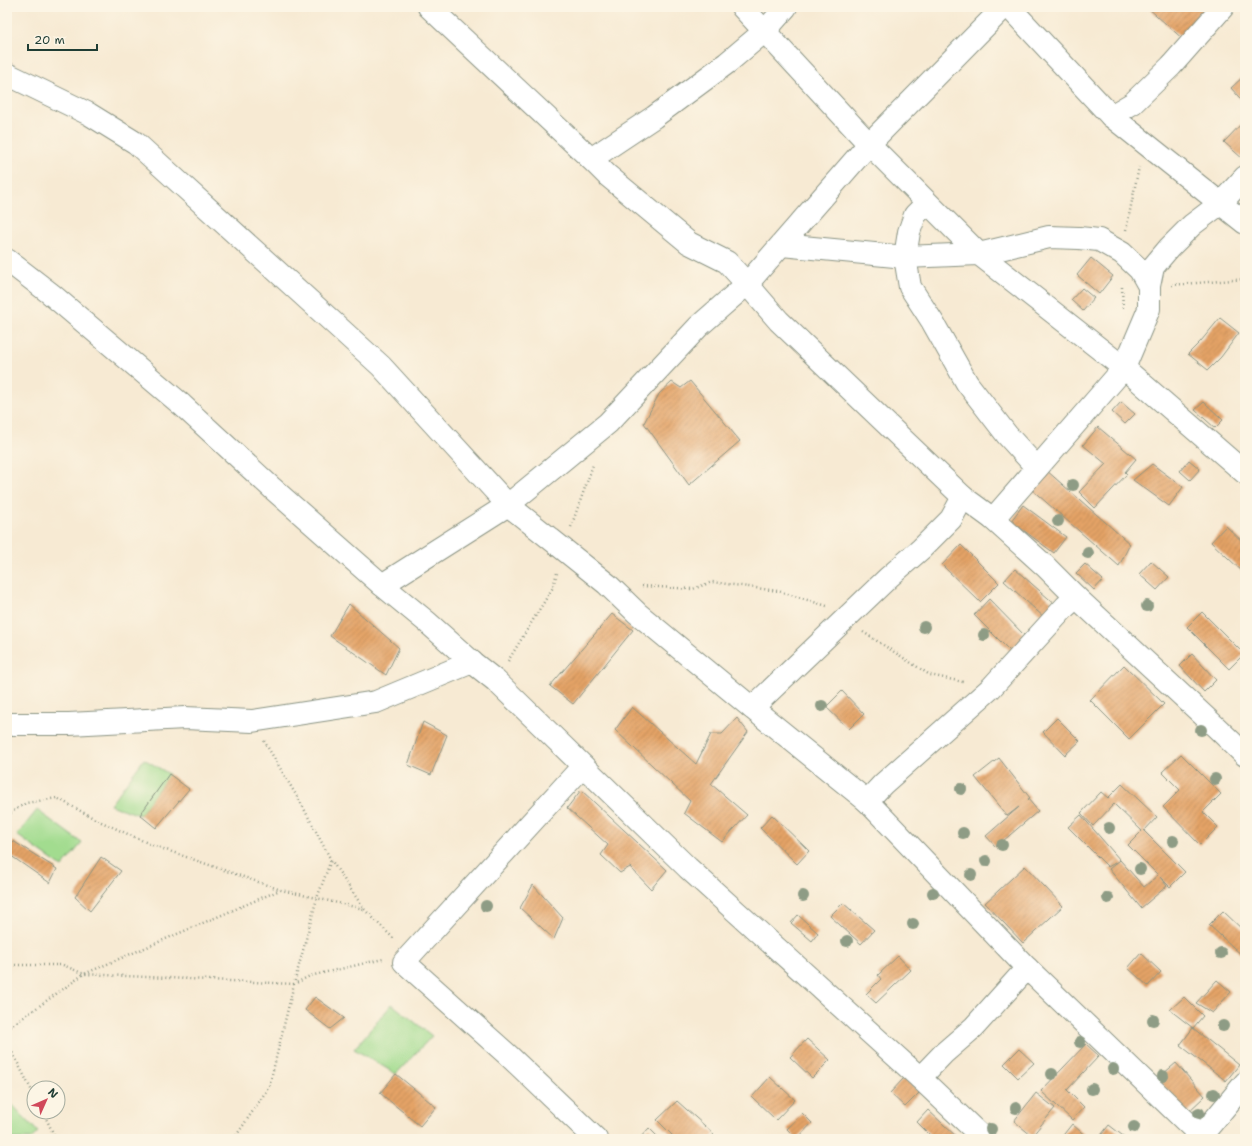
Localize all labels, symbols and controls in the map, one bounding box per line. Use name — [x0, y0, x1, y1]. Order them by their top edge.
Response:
scale bar — [28, 26, 97, 52]
text: 20 m — [34, 32, 65, 48]
north arrow — [26, 1080, 66, 1120]
text: N — [44, 1085, 61, 1102]

